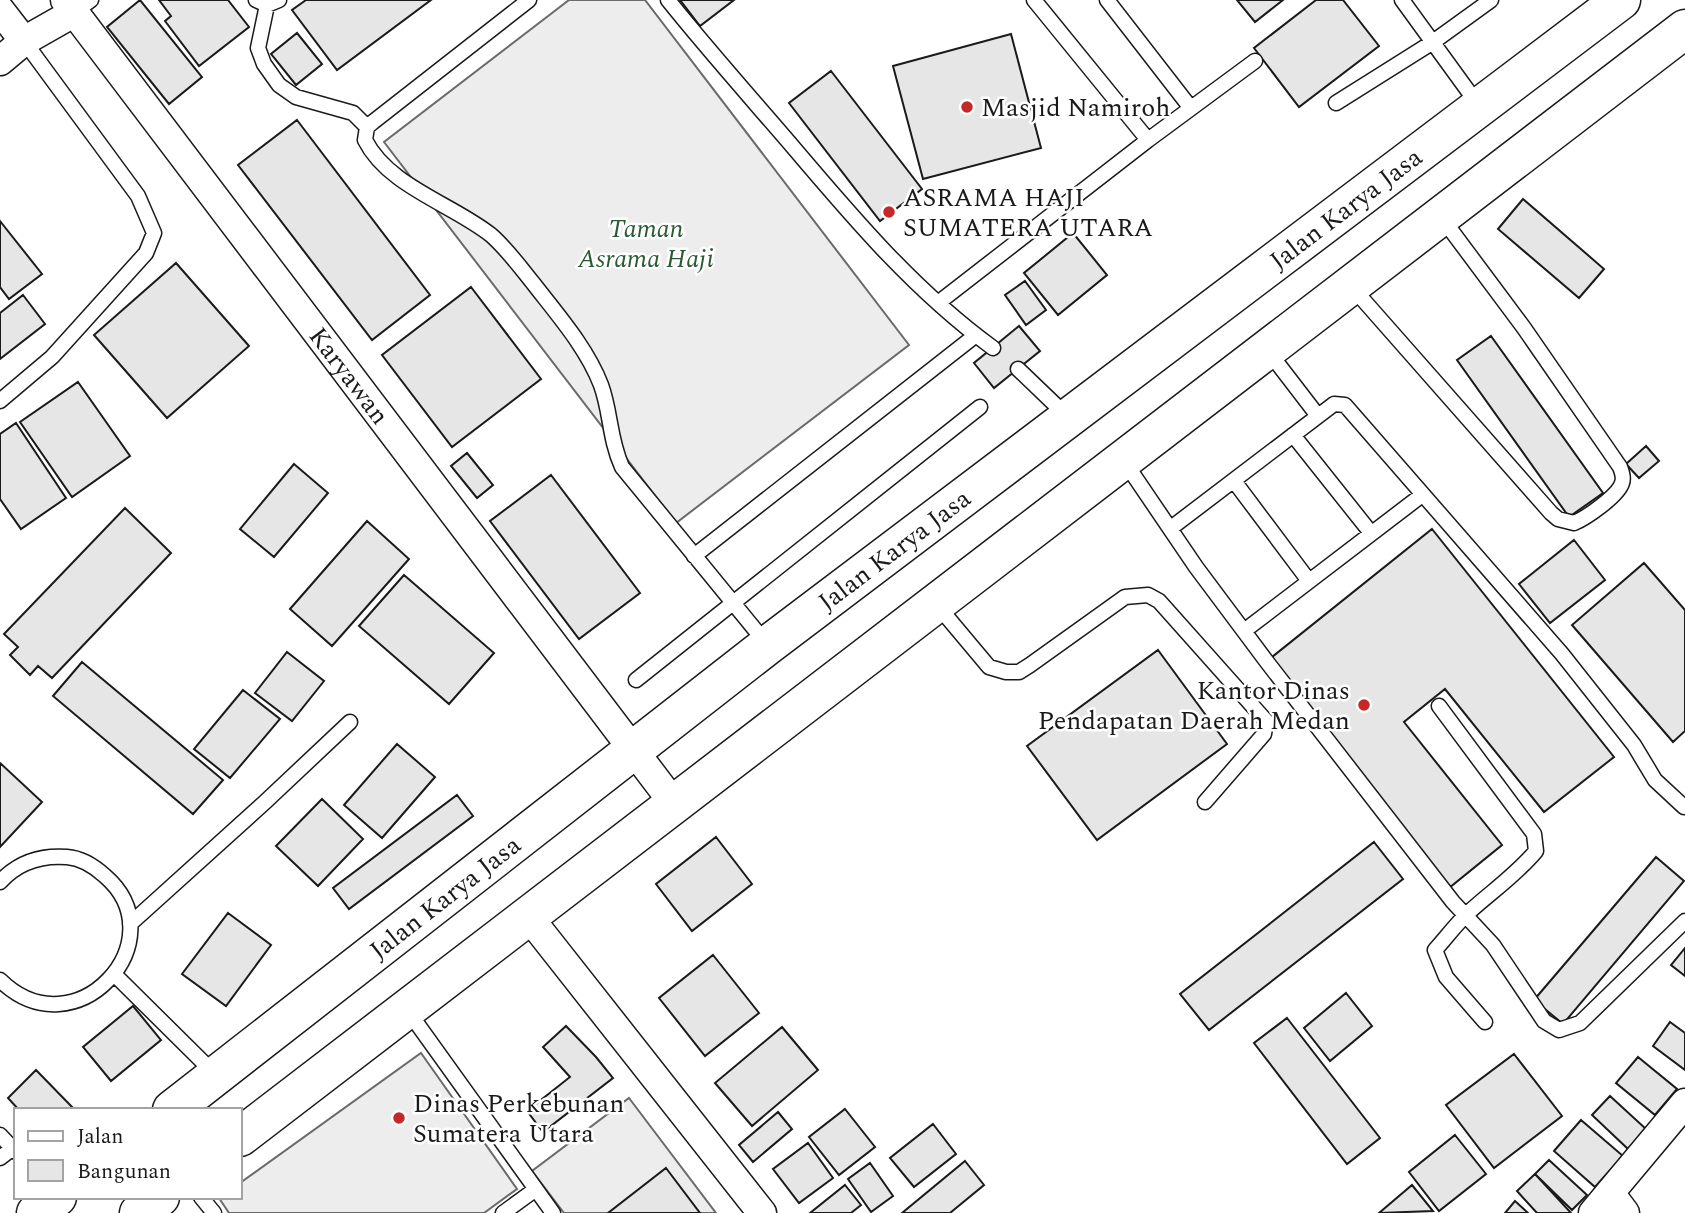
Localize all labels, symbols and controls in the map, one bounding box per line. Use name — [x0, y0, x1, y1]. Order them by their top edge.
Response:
place label: Masjid Namiroh — [981, 88, 1170, 128]
marker: Masjid Namiroh — [959, 99, 975, 115]
street label: Jalan Karya Jasa — [1261, 138, 1431, 280]
place label: ASRAMA HAJI SUMATERA UTARA — [903, 178, 1153, 248]
marker: ASRAMA HAJI SUMATERA UTARA — [881, 204, 897, 220]
park label: Taman Asrama Haji — [577, 209, 714, 279]
street label: Karyawan — [298, 319, 399, 433]
street label: Jalan Karya Jasa — [810, 479, 980, 622]
place label: Kantor Dinas Pendapatan Daerah Medan — [1038, 671, 1350, 741]
marker: Kantor Dinas Pendapatan Daerah Medan — [1356, 697, 1372, 713]
street label: Jalan Karya Jasa — [361, 826, 530, 970]
place label: Dinas Perkebunan Sumatera Utara — [413, 1084, 624, 1154]
legend — [14, 1108, 242, 1199]
marker: Dinas Perkebunan Sumatera Utara — [391, 1110, 407, 1126]
text: Jalan — [77, 1121, 123, 1153]
text: Bangunan — [77, 1156, 171, 1188]

